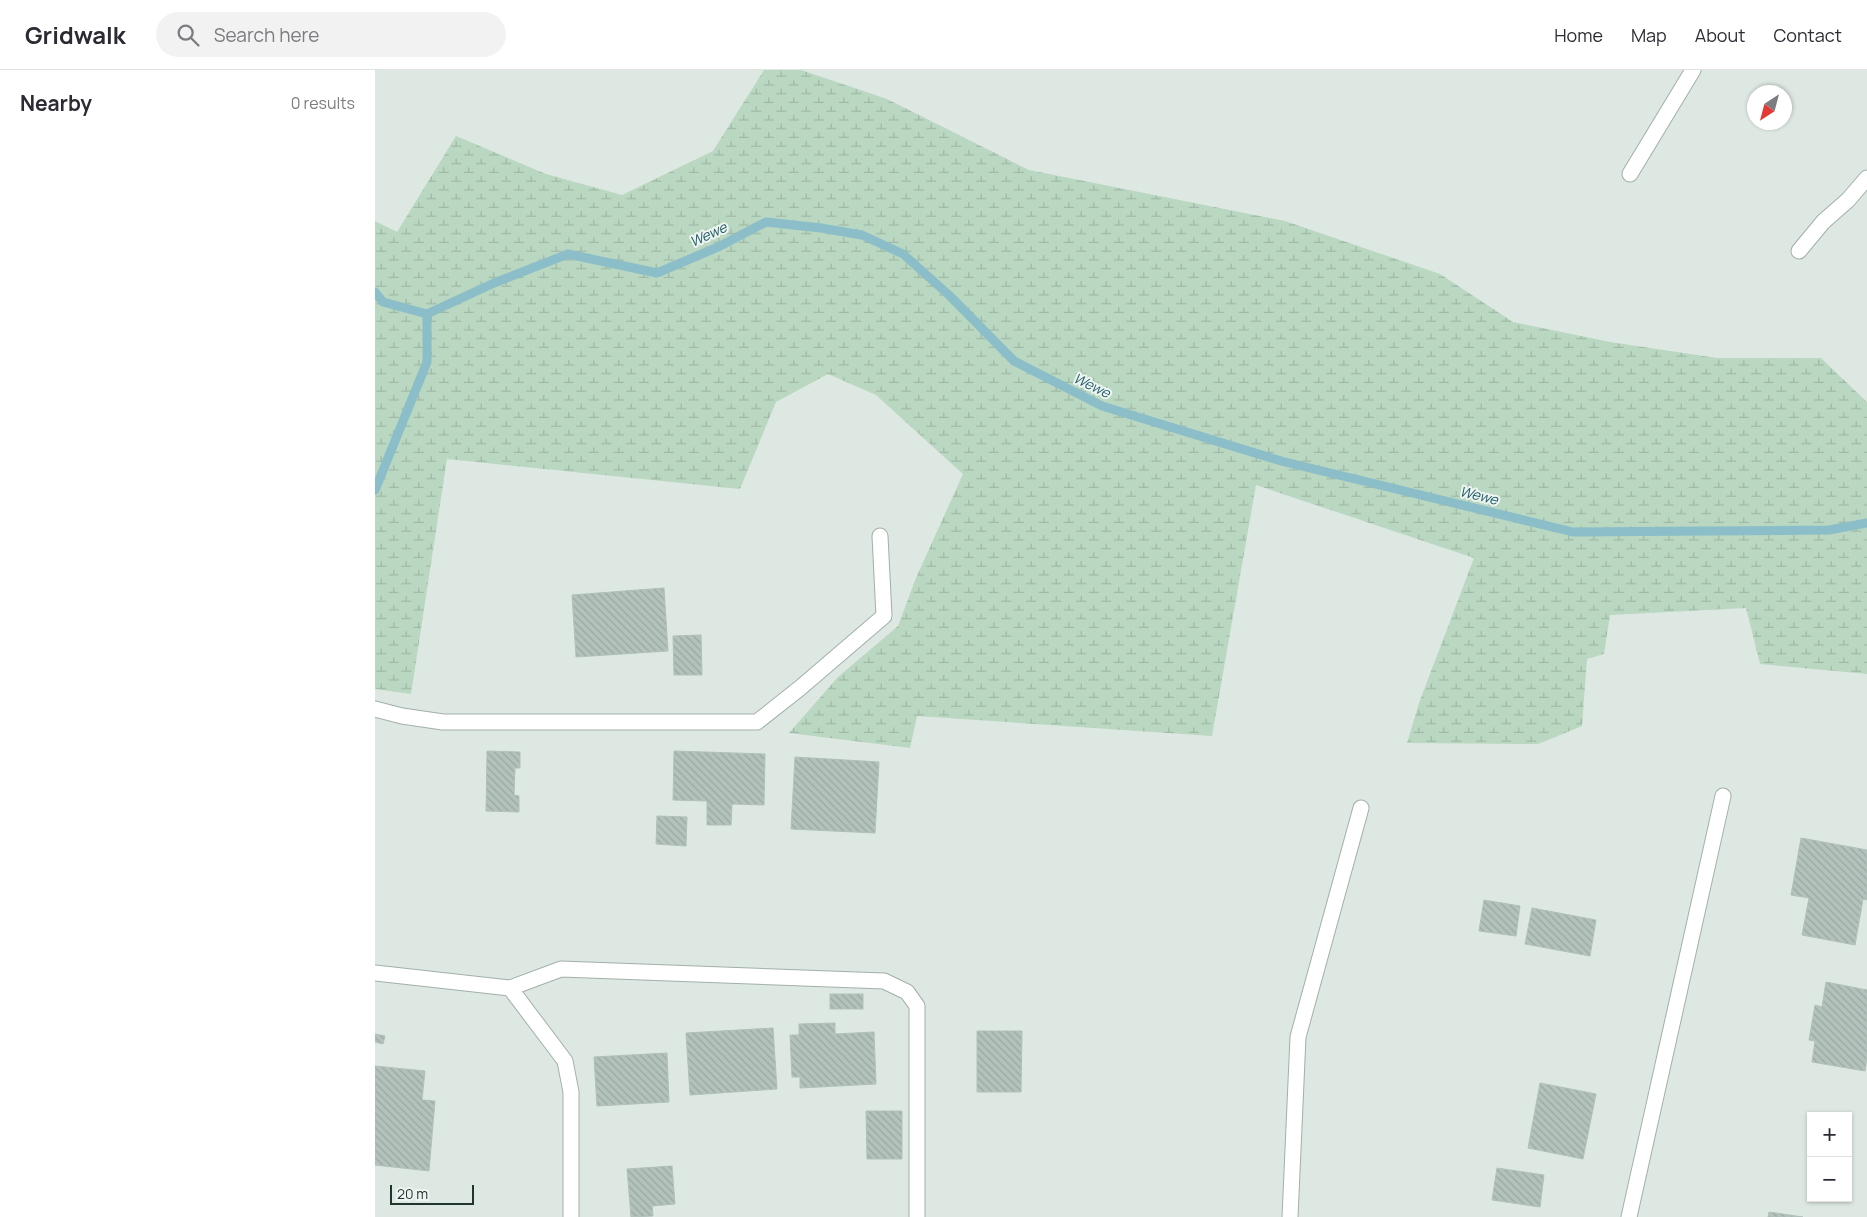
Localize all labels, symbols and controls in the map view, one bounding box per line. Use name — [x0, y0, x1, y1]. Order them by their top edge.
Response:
search box — [156, 12, 506, 57]
text: Gridwalk — [25, 18, 126, 51]
icon: search — [174, 21, 202, 49]
text: Search here — [214, 22, 319, 48]
text: Home — [1554, 23, 1603, 47]
text: Map — [1631, 23, 1667, 47]
text: About — [1695, 23, 1745, 47]
text: Contact — [1773, 23, 1842, 47]
north arrow — [1747, 85, 1792, 130]
text: Nearby — [20, 89, 92, 117]
text: 0 results — [291, 92, 355, 114]
water label: Wewe — [686, 217, 730, 251]
water label: Wewe — [1070, 368, 1114, 402]
water label: Wewe — [1458, 481, 1501, 509]
map controls — [1807, 1112, 1852, 1202]
button: + — [1807, 1112, 1852, 1157]
button: − — [1807, 1157, 1852, 1202]
scale bar — [390, 1182, 474, 1205]
text: 20 m — [397, 1184, 428, 1203]

